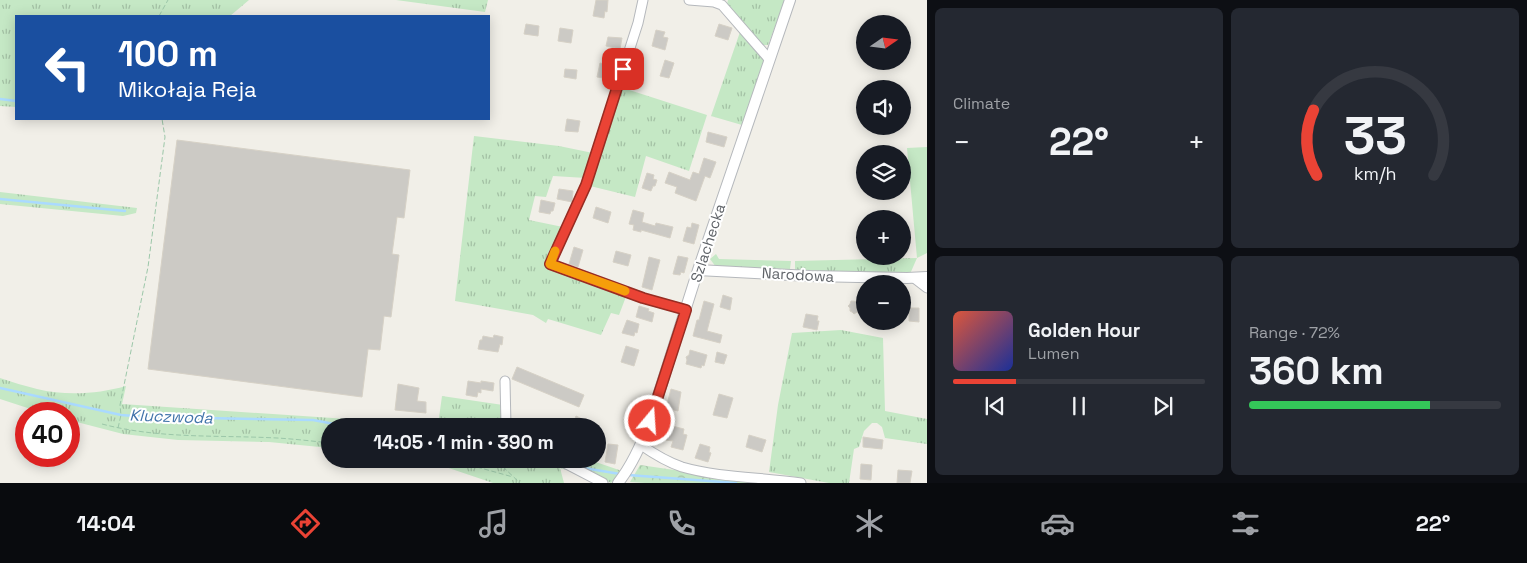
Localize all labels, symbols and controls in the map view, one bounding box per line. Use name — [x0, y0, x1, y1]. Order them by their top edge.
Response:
north arrow — [856, 15, 911, 70]
map controls — [856, 15, 911, 330]
text: 100 m — [118, 32, 218, 76]
icon: left — [35, 35, 100, 100]
pin — [602, 48, 644, 90]
icon: arrive — [609, 55, 637, 83]
text: Mikołaja Reja — [118, 75, 257, 103]
button: sound — [856, 80, 911, 135]
text: Climate — [953, 93, 1010, 114]
text: 33 — [1343, 103, 1407, 169]
text: 22° — [1049, 118, 1109, 166]
text: − — [953, 124, 970, 160]
text: + — [1188, 124, 1205, 160]
button: layers — [856, 145, 911, 200]
text: km/h — [1354, 162, 1396, 185]
street label: Szlachecka — [686, 201, 729, 285]
button: + — [856, 210, 911, 265]
street label: Narodowa — [761, 263, 835, 286]
button: − — [856, 275, 911, 330]
text: Golden Hour — [1028, 318, 1140, 343]
text: Range · 72% — [1249, 322, 1340, 343]
text: Lumen — [1028, 343, 1080, 364]
text: 360 km — [1249, 347, 1384, 395]
icon: previous — [981, 392, 1009, 420]
icon: pause — [1065, 392, 1093, 420]
icon: next — [1149, 392, 1177, 420]
position arrow — [623, 394, 675, 446]
speed limit sign: 40 — [15, 402, 80, 467]
water label: Kluczwoda — [129, 405, 214, 428]
text: 14:05 · 1 min · 390 m — [373, 430, 554, 455]
icon: directions — [288, 506, 323, 541]
icon: music — [476, 506, 511, 541]
icon: phone — [664, 506, 699, 541]
icon: climate — [852, 506, 887, 541]
icon: car — [1040, 506, 1075, 541]
icon: filters — [1228, 506, 1263, 541]
text: 14:04 — [76, 509, 135, 537]
text: 22° — [1416, 509, 1450, 537]

